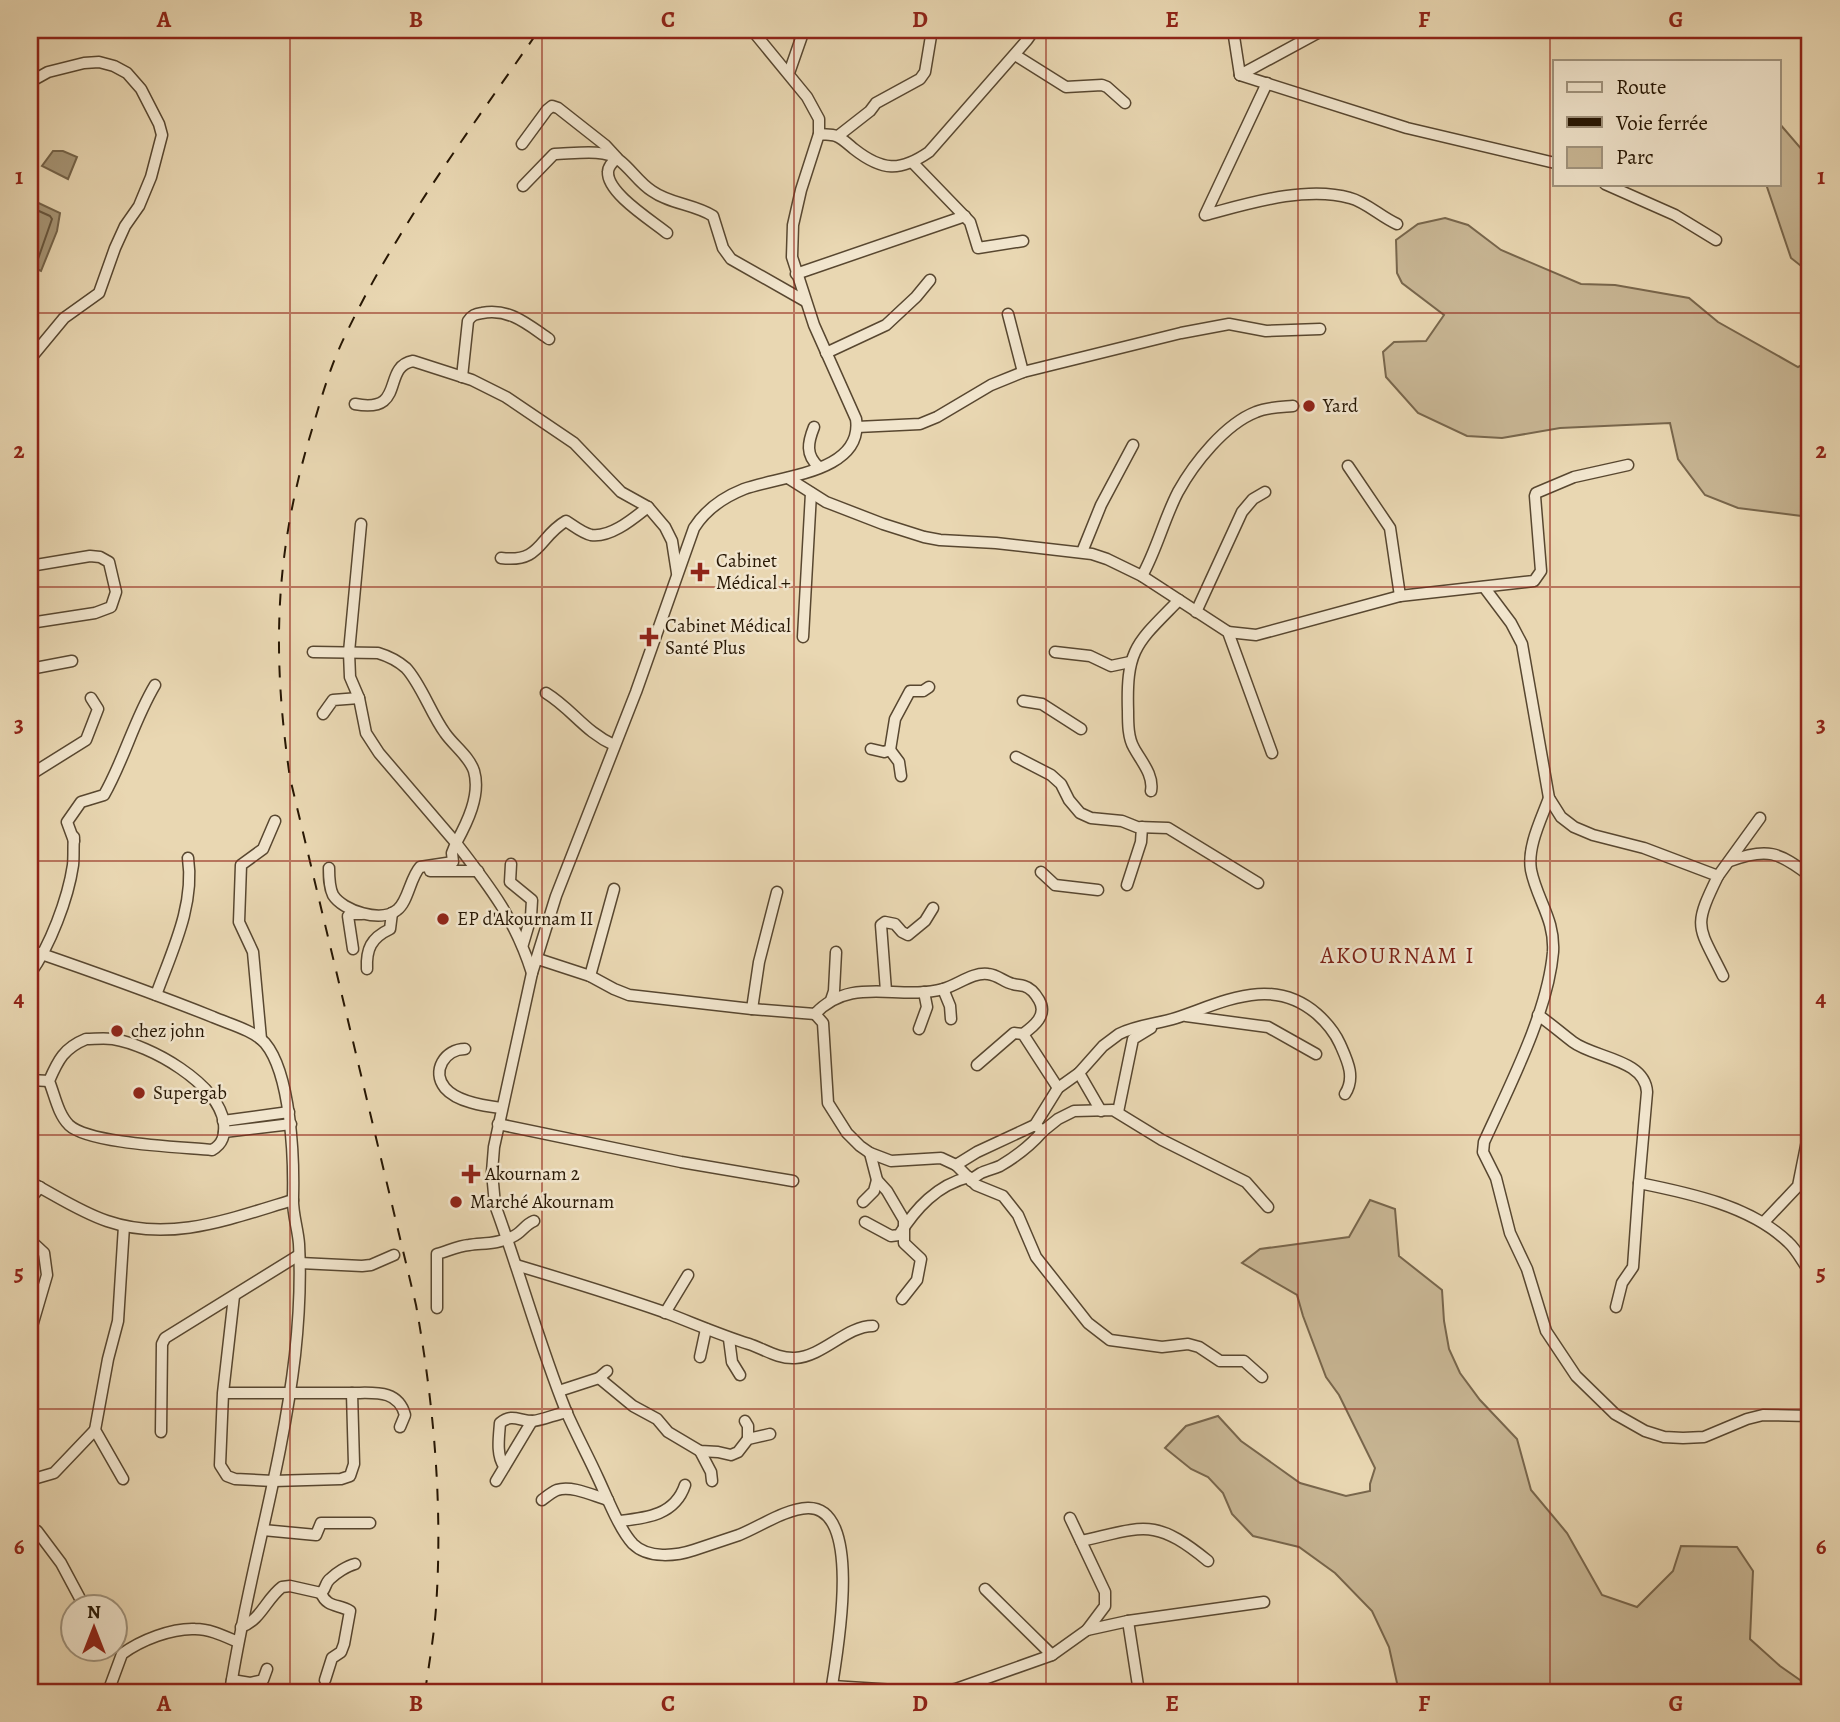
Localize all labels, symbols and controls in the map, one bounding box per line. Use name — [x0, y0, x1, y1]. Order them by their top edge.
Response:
text: A — [156, 4, 172, 35]
text: B — [409, 4, 423, 35]
text: C — [661, 4, 675, 35]
text: D — [912, 4, 928, 35]
text: E — [1165, 4, 1179, 35]
text: F — [1418, 4, 1431, 35]
text: G — [1668, 4, 1684, 35]
legend — [1553, 60, 1780, 186]
text: Route — [1616, 73, 1666, 101]
text: Voie ferrée — [1615, 109, 1708, 137]
text: Parc — [1616, 143, 1654, 171]
text: 1 — [15, 161, 23, 192]
text: 1 — [1817, 161, 1825, 192]
place label: Yard — [1322, 393, 1359, 419]
marker: Yard — [1301, 398, 1317, 414]
text: 2 — [13, 435, 25, 466]
text: 2 — [1815, 435, 1827, 466]
place label: Cabinet Médical + — [716, 548, 791, 596]
marker: Cabinet Médical + — [690, 562, 710, 582]
place label: Cabinet Médical Santé Plus — [665, 613, 791, 661]
marker: Cabinet Médical Santé Plus — [639, 627, 659, 647]
text: 3 — [14, 709, 24, 740]
text: 3 — [1816, 709, 1826, 740]
place label: EP d'Akournam II — [457, 906, 593, 932]
marker: EP d'Akournam II — [435, 911, 451, 927]
district label: AKOURNAM I — [1319, 940, 1476, 971]
text: 4 — [14, 983, 25, 1014]
text: 4 — [1816, 983, 1827, 1014]
place label: chez john — [131, 1018, 205, 1044]
marker: chez john — [109, 1023, 125, 1039]
place label: Supergab — [153, 1080, 227, 1106]
marker: Supergab — [131, 1085, 147, 1101]
place label: Akournam 2 — [484, 1161, 580, 1187]
marker: Akournam 2 — [463, 1166, 479, 1182]
place label: Marché Akournam — [470, 1189, 614, 1215]
marker: Marché Akournam — [448, 1194, 464, 1210]
text: 5 — [14, 1257, 24, 1288]
text: 5 — [1816, 1257, 1826, 1288]
text: 6 — [14, 1531, 25, 1562]
text: 6 — [1816, 1531, 1827, 1562]
north arrow — [60, 1592, 130, 1662]
text: N — [87, 1599, 101, 1625]
text: A — [156, 1688, 172, 1719]
text: B — [409, 1688, 423, 1719]
text: C — [661, 1688, 675, 1719]
text: D — [912, 1688, 928, 1719]
text: E — [1165, 1688, 1179, 1719]
text: F — [1418, 1688, 1431, 1719]
text: G — [1668, 1688, 1684, 1719]

